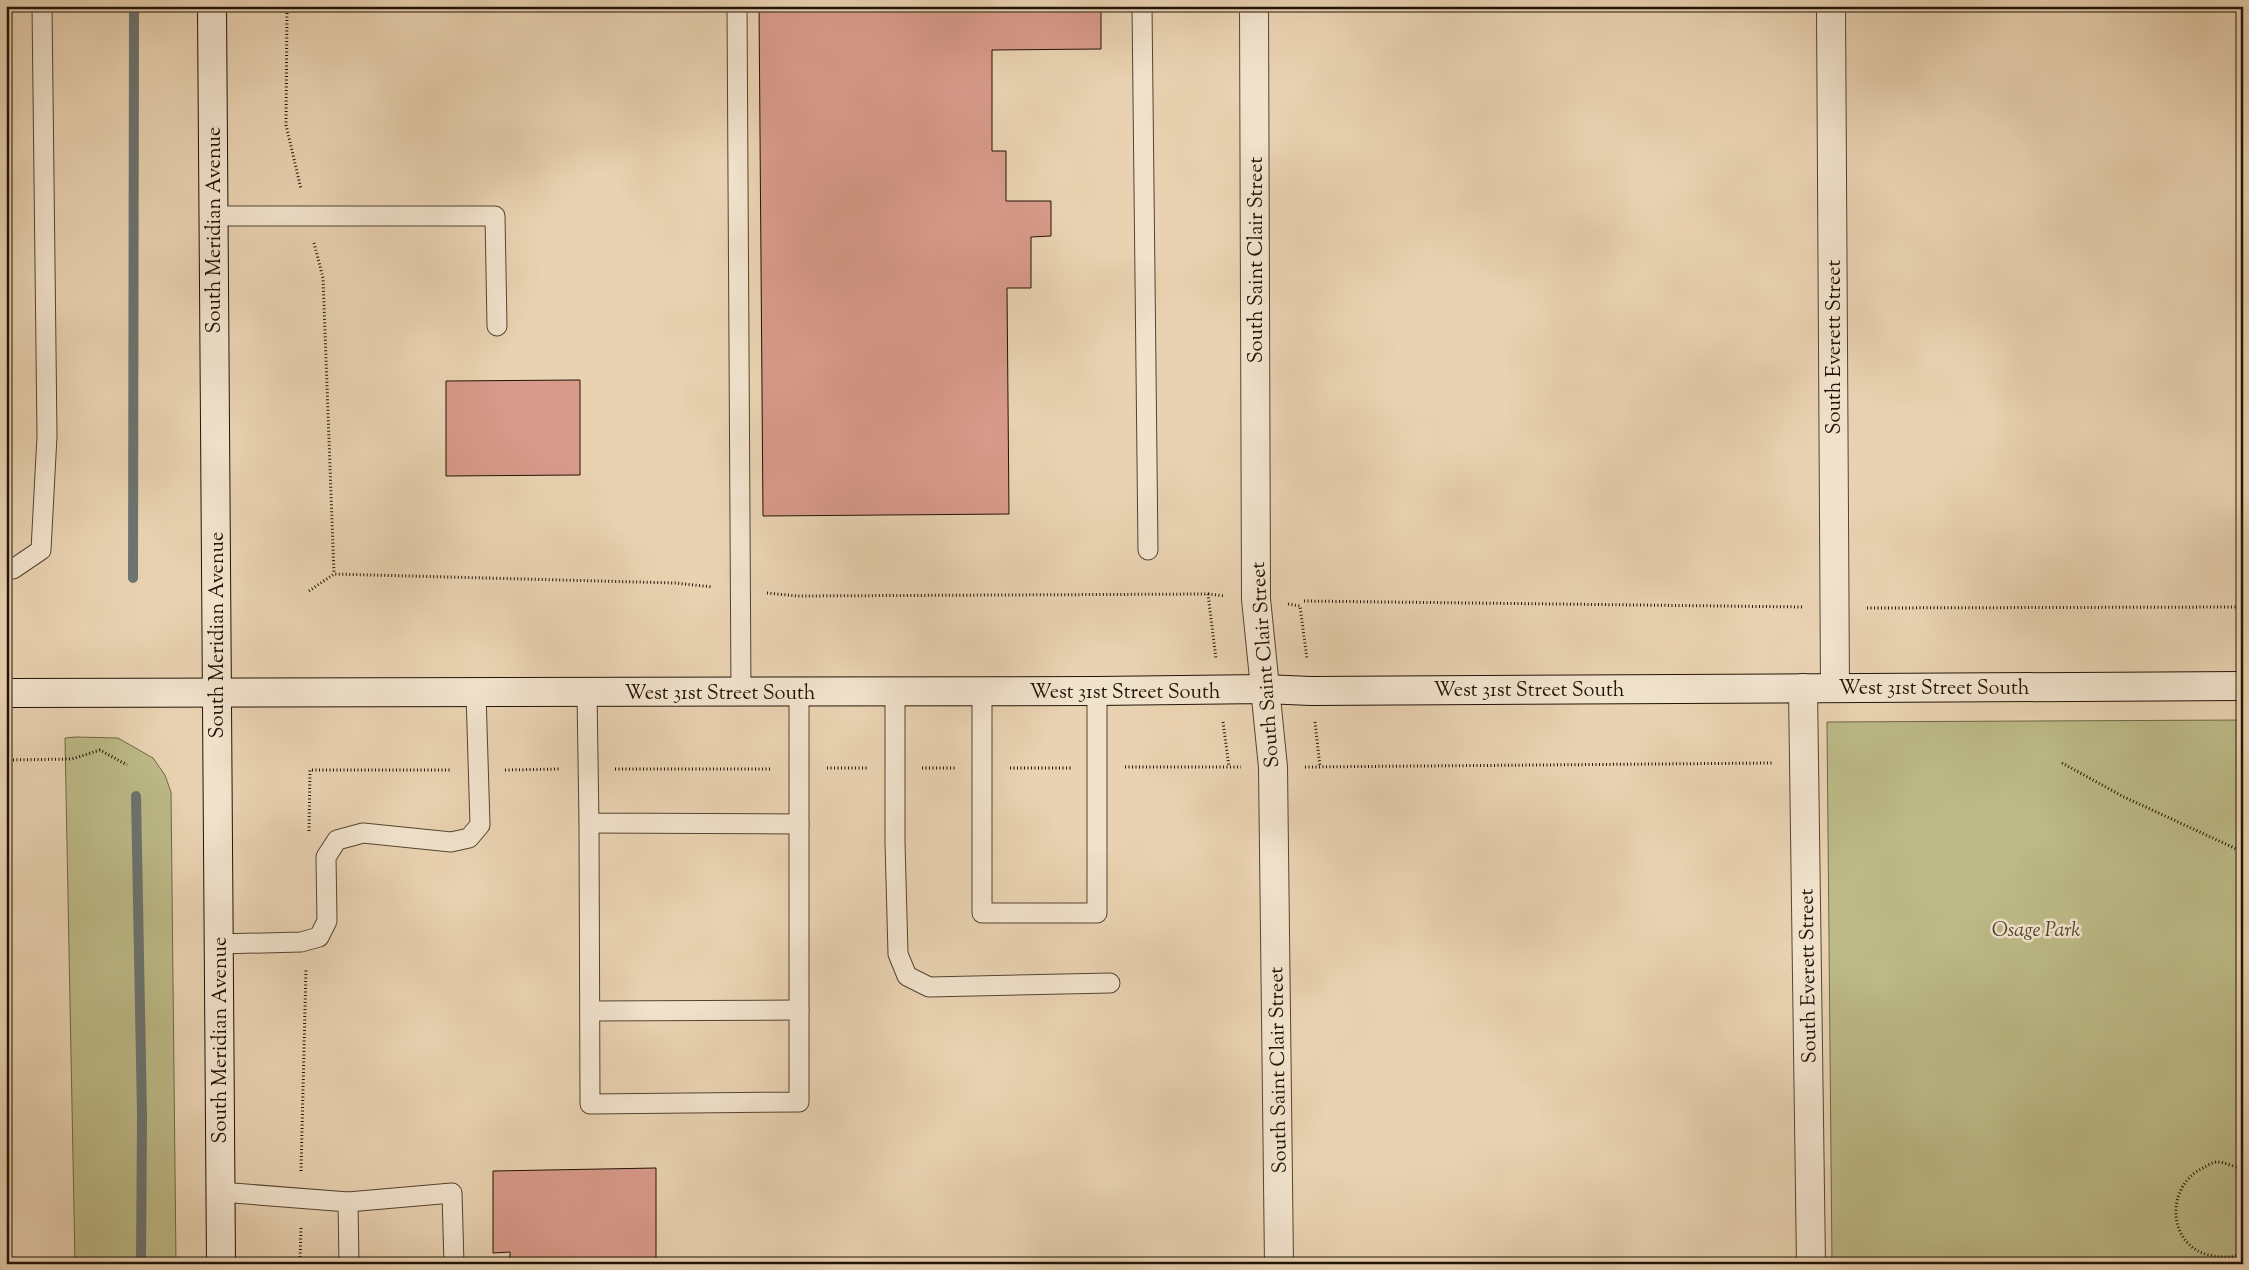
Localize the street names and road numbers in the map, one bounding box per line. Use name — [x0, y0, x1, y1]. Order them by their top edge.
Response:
street label: South Meridian Avenue — [201, 127, 230, 333]
street label: South Saint Clair Street — [1243, 157, 1272, 363]
street label: South Everett Street — [1821, 259, 1850, 434]
street label: South Meridian Avenue — [204, 532, 233, 738]
street label: South Saint Clair Street — [1245, 561, 1288, 769]
street label: West 31st Street South — [1838, 675, 2030, 704]
street label: West 31st Street South — [1433, 677, 1625, 706]
street label: West 31st Street South — [1029, 679, 1221, 708]
street label: West 31st Street South — [624, 680, 816, 709]
street label: South Everett Street — [1793, 888, 1826, 1064]
street label: South Meridian Avenue — [207, 937, 236, 1143]
street label: South Saint Clair Street — [1263, 966, 1296, 1174]

